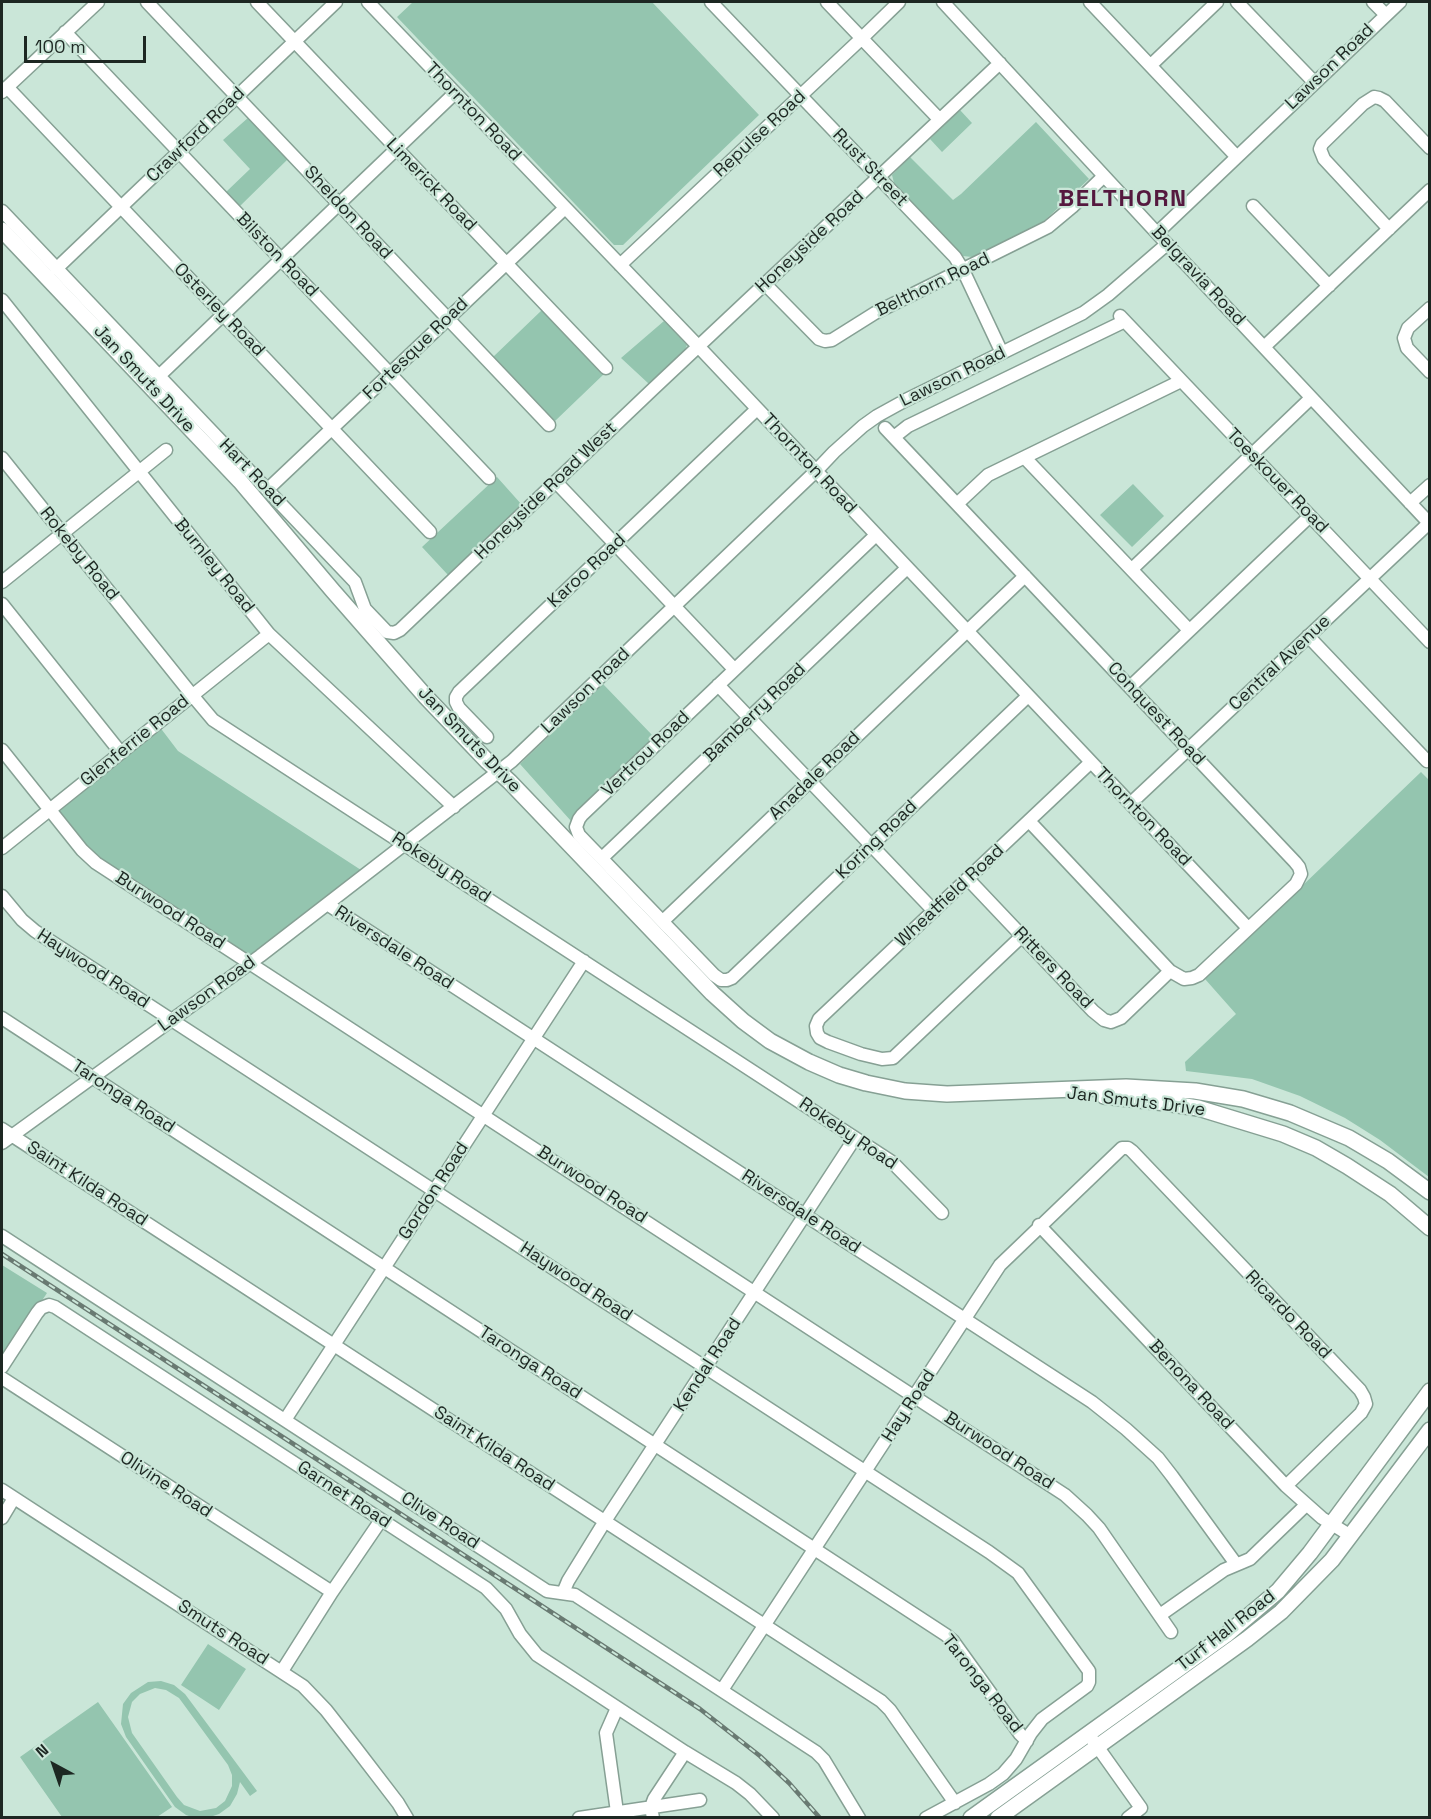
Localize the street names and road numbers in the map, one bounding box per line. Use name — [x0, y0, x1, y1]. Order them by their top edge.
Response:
street label: Lawson Road — [1281, 19, 1379, 115]
street label: Thornton Road — [420, 58, 526, 166]
street label: Crawford Road — [142, 83, 250, 187]
street label: Repulse Road — [709, 86, 811, 182]
street label: Rust Street — [828, 125, 912, 211]
street label: Limerick Road — [381, 134, 481, 236]
street label: Sheldon Road — [299, 162, 397, 264]
street label: Honeyside Road — [751, 186, 869, 298]
street label: Bilston Road — [231, 208, 323, 302]
street label: Belgravia Road — [1146, 222, 1250, 330]
street label: Belthorn Road — [873, 248, 993, 322]
street label: Osterley Road — [169, 259, 269, 361]
street label: Fortesque Road — [359, 293, 473, 405]
street label: Jan Smuts Drive — [89, 321, 199, 437]
street label: Lawson Road — [897, 342, 1009, 412]
street label: Thornton Road — [757, 409, 861, 519]
street label: Honeyside Road West — [471, 418, 621, 564]
street label: Toeskouer Road — [1221, 424, 1333, 538]
street label: Hart Road — [214, 435, 290, 511]
street label: Rokeby Road — [35, 503, 123, 605]
street label: Burnley Road — [169, 514, 259, 618]
street label: Karoo Road — [543, 529, 631, 613]
street label: Central Avenue — [1225, 611, 1335, 715]
street label: Lawson Road — [537, 643, 635, 739]
street label: Conquest Road — [1103, 658, 1209, 770]
street label: Bamberry Road — [700, 659, 810, 767]
street label: Jan Smuts Drive — [413, 682, 525, 798]
street label: Glenferrie Road — [76, 691, 194, 791]
street label: Vertrou Road — [598, 707, 694, 801]
street label: Anadale Road — [765, 727, 865, 825]
street label: Thornton Road — [1090, 763, 1196, 871]
street label: Koring Road — [832, 796, 922, 884]
street label: Rokeby Road — [387, 828, 495, 908]
street label: Wheatfield Road — [891, 840, 1009, 952]
street label: Burwood Road — [111, 867, 229, 955]
street label: Riversdale Road — [330, 901, 458, 995]
street label: Ritters Road — [1009, 923, 1097, 1013]
street label: Haywood Road — [33, 925, 153, 1013]
street label: Lawson Road — [154, 952, 260, 1036]
street label: Taronga Road — [67, 1056, 179, 1138]
street label: Jan Smuts Drive — [1066, 1083, 1206, 1121]
street label: Rokeby Road — [795, 1093, 901, 1175]
street label: Saint Kilda Road — [22, 1137, 152, 1231]
street label: Gordon Road — [394, 1138, 474, 1244]
street label: Burwood Road — [533, 1141, 651, 1229]
street label: Riversdale Road — [737, 1165, 865, 1259]
street label: Haywood Road — [516, 1238, 636, 1326]
street label: Ricardo Road — [1240, 1266, 1336, 1364]
street label: Kendal Road — [670, 1314, 746, 1416]
street label: Taronga Road — [474, 1322, 586, 1404]
street label: Benona Road — [1144, 1336, 1238, 1434]
street label: Hay Road — [878, 1366, 940, 1446]
street label: Saint Kilda Road — [429, 1402, 559, 1496]
street label: Burwood Road — [940, 1407, 1058, 1495]
street label: Olivine Road — [116, 1447, 216, 1523]
street label: Garnet Road — [293, 1457, 395, 1533]
street label: Clive Road — [397, 1488, 483, 1554]
street label: Turf Hall Road — [1172, 1586, 1280, 1676]
street label: Smuts Road — [174, 1596, 272, 1670]
street label: Taronga Road — [937, 1631, 1027, 1737]

